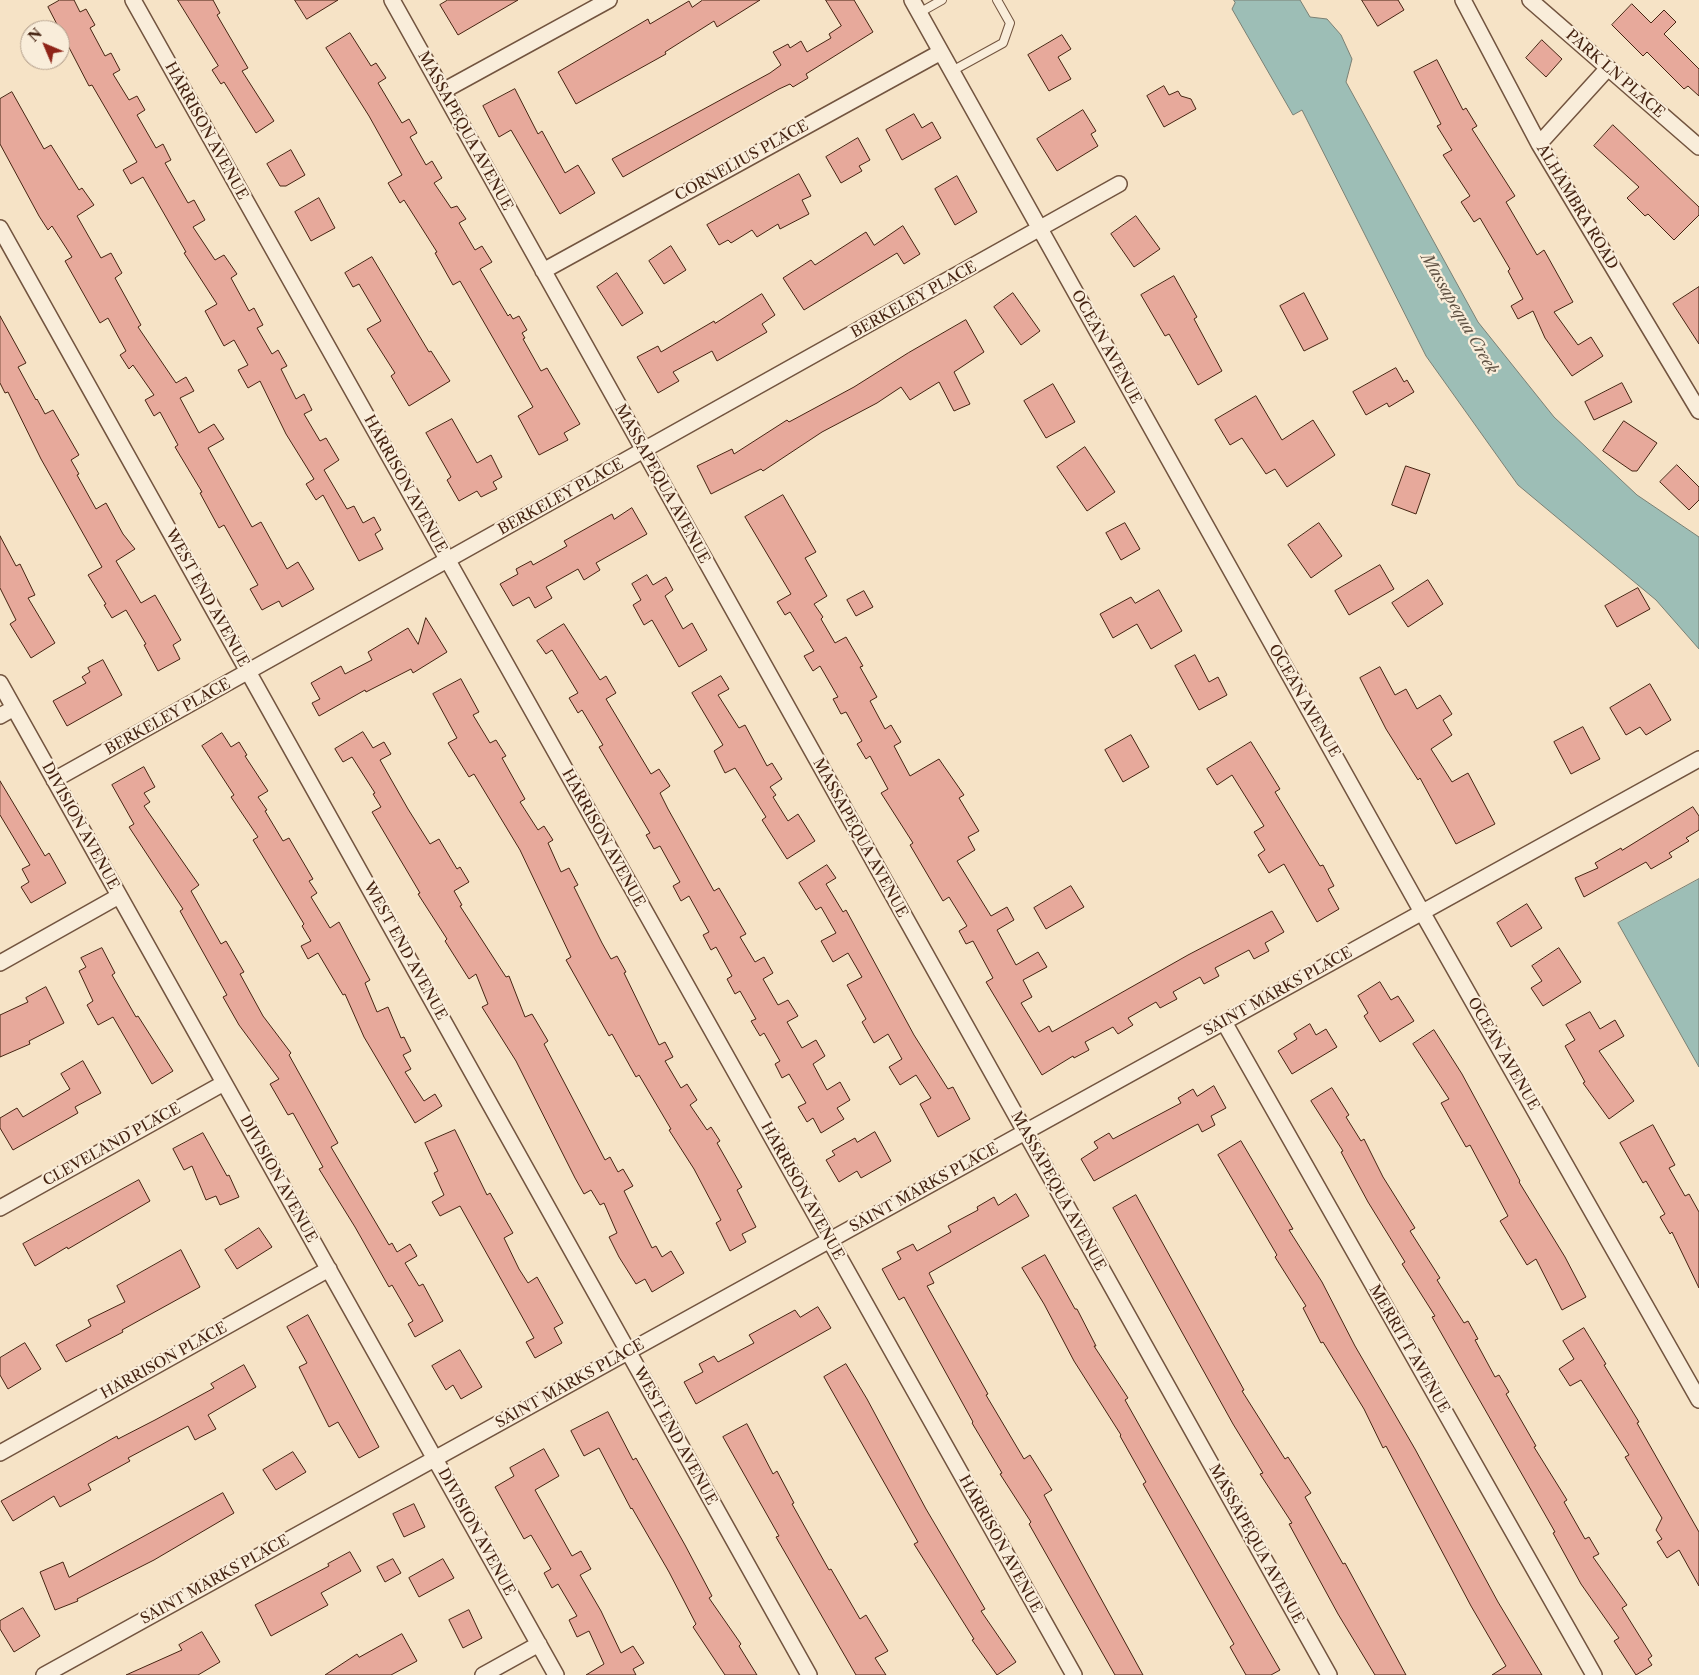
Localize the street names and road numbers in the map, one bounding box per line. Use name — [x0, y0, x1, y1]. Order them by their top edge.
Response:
street label: PARK LN PLACE — [1562, 26, 1668, 122]
street label: MASSAPEQUA AVENUE — [414, 48, 516, 214]
street label: HARRISON AVENUE — [161, 59, 251, 203]
street label: CORNELIUS PLACE — [672, 117, 812, 205]
street label: ALHAMBRA ROAD — [1533, 141, 1621, 273]
street label: BERKELEY PLACE — [848, 258, 980, 342]
street label: OCEAN AVENUE — [1067, 287, 1145, 407]
street label: MASSAPEQUA AVENUE — [611, 401, 713, 567]
street label: HARRISON AVENUE — [360, 412, 450, 556]
street label: BERKELEY PLACE — [495, 455, 627, 539]
street label: WEST END AVENUE — [162, 526, 252, 670]
street label: OCEAN AVENUE — [1264, 641, 1344, 761]
street label: BERKELEY PLACE — [102, 675, 234, 759]
street label: MASSAPEQUA AVENUE — [809, 755, 911, 921]
street label: DIVISION AVENUE — [38, 759, 122, 893]
street label: HARRISON AVENUE — [558, 766, 648, 910]
street label: WEST END AVENUE — [360, 879, 450, 1023]
street label: SAINT MARKS PLACE — [1201, 944, 1355, 1040]
street label: OCEAN AVENUE — [1463, 994, 1543, 1114]
street label: CLEVELAND PLACE — [40, 1100, 184, 1190]
street label: MASSAPEQUA AVENUE — [1007, 1108, 1109, 1274]
street label: DIVISION AVENUE — [236, 1112, 320, 1246]
street label: HARRISON AVENUE — [757, 1119, 847, 1263]
street label: SAINT MARKS PLACE — [847, 1140, 1001, 1236]
street label: MERRITT AVENUE — [1365, 1282, 1453, 1416]
street label: HARRISON PLACE — [98, 1319, 230, 1403]
street label: SAINT MARKS PLACE — [493, 1336, 647, 1432]
street label: WEST END AVENUE — [630, 1364, 720, 1508]
street label: MASSAPEQUA AVENUE — [1205, 1461, 1307, 1627]
street label: DIVISION AVENUE — [434, 1465, 518, 1599]
street label: HARRISON AVENUE — [955, 1472, 1045, 1616]
street label: SAINT MARKS PLACE — [138, 1532, 292, 1628]

